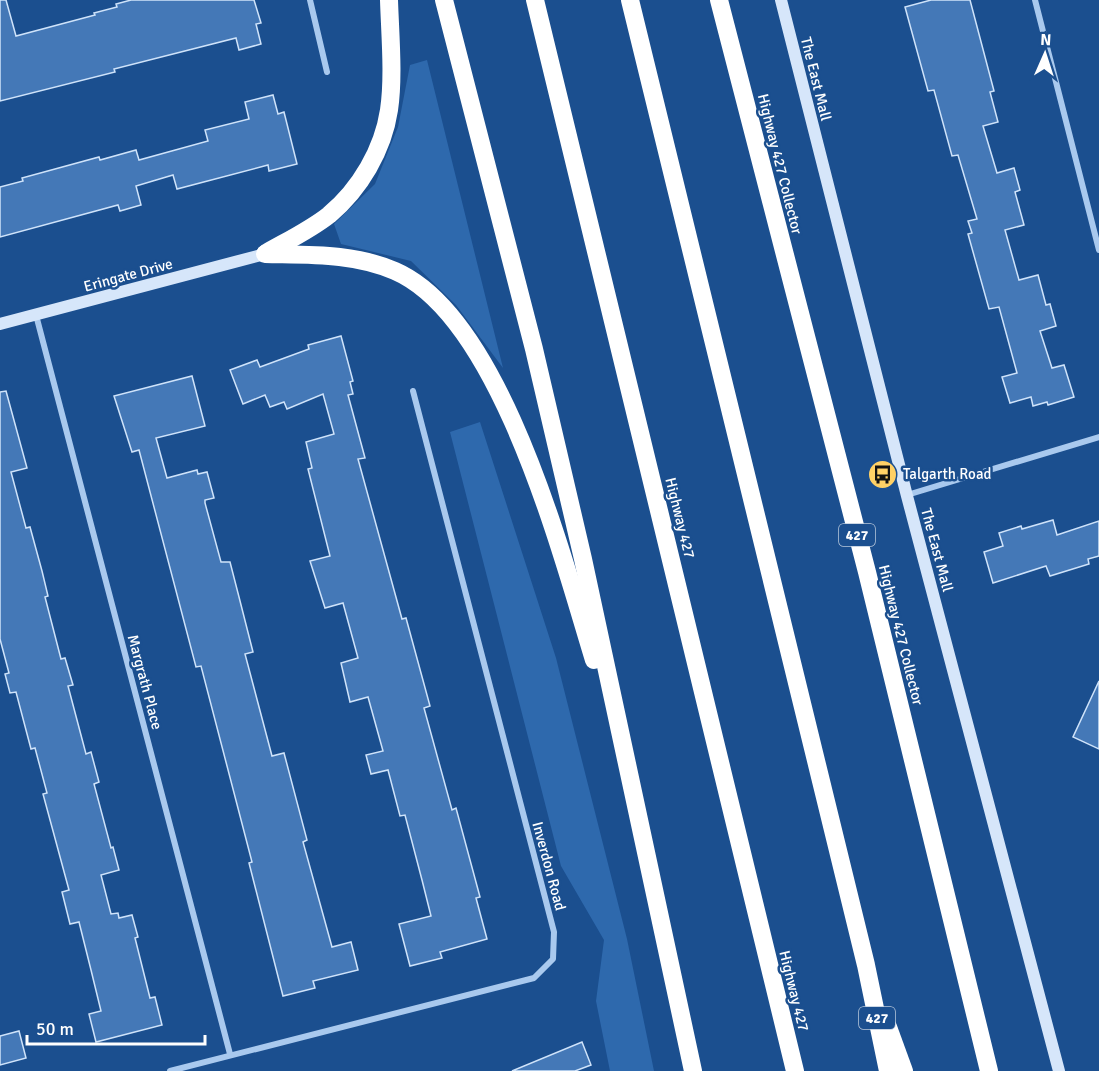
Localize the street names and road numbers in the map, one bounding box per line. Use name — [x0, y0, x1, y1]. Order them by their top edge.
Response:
street label: The East Mall — [797, 35, 835, 123]
street label: Highway 427 Collector — [754, 92, 806, 237]
street label: Eringate Drive — [82, 254, 174, 296]
street label: Highway 427 — [661, 476, 699, 560]
street label: The East Mall — [917, 506, 957, 594]
road number: 427 — [839, 524, 875, 546]
street label: Highway 427 Collector — [875, 563, 927, 708]
street label: Margrath Place — [124, 633, 166, 731]
street label: Inverdon Road — [529, 820, 570, 912]
street label: Highway 427 — [775, 949, 813, 1033]
road number: 427 — [859, 1007, 895, 1029]

